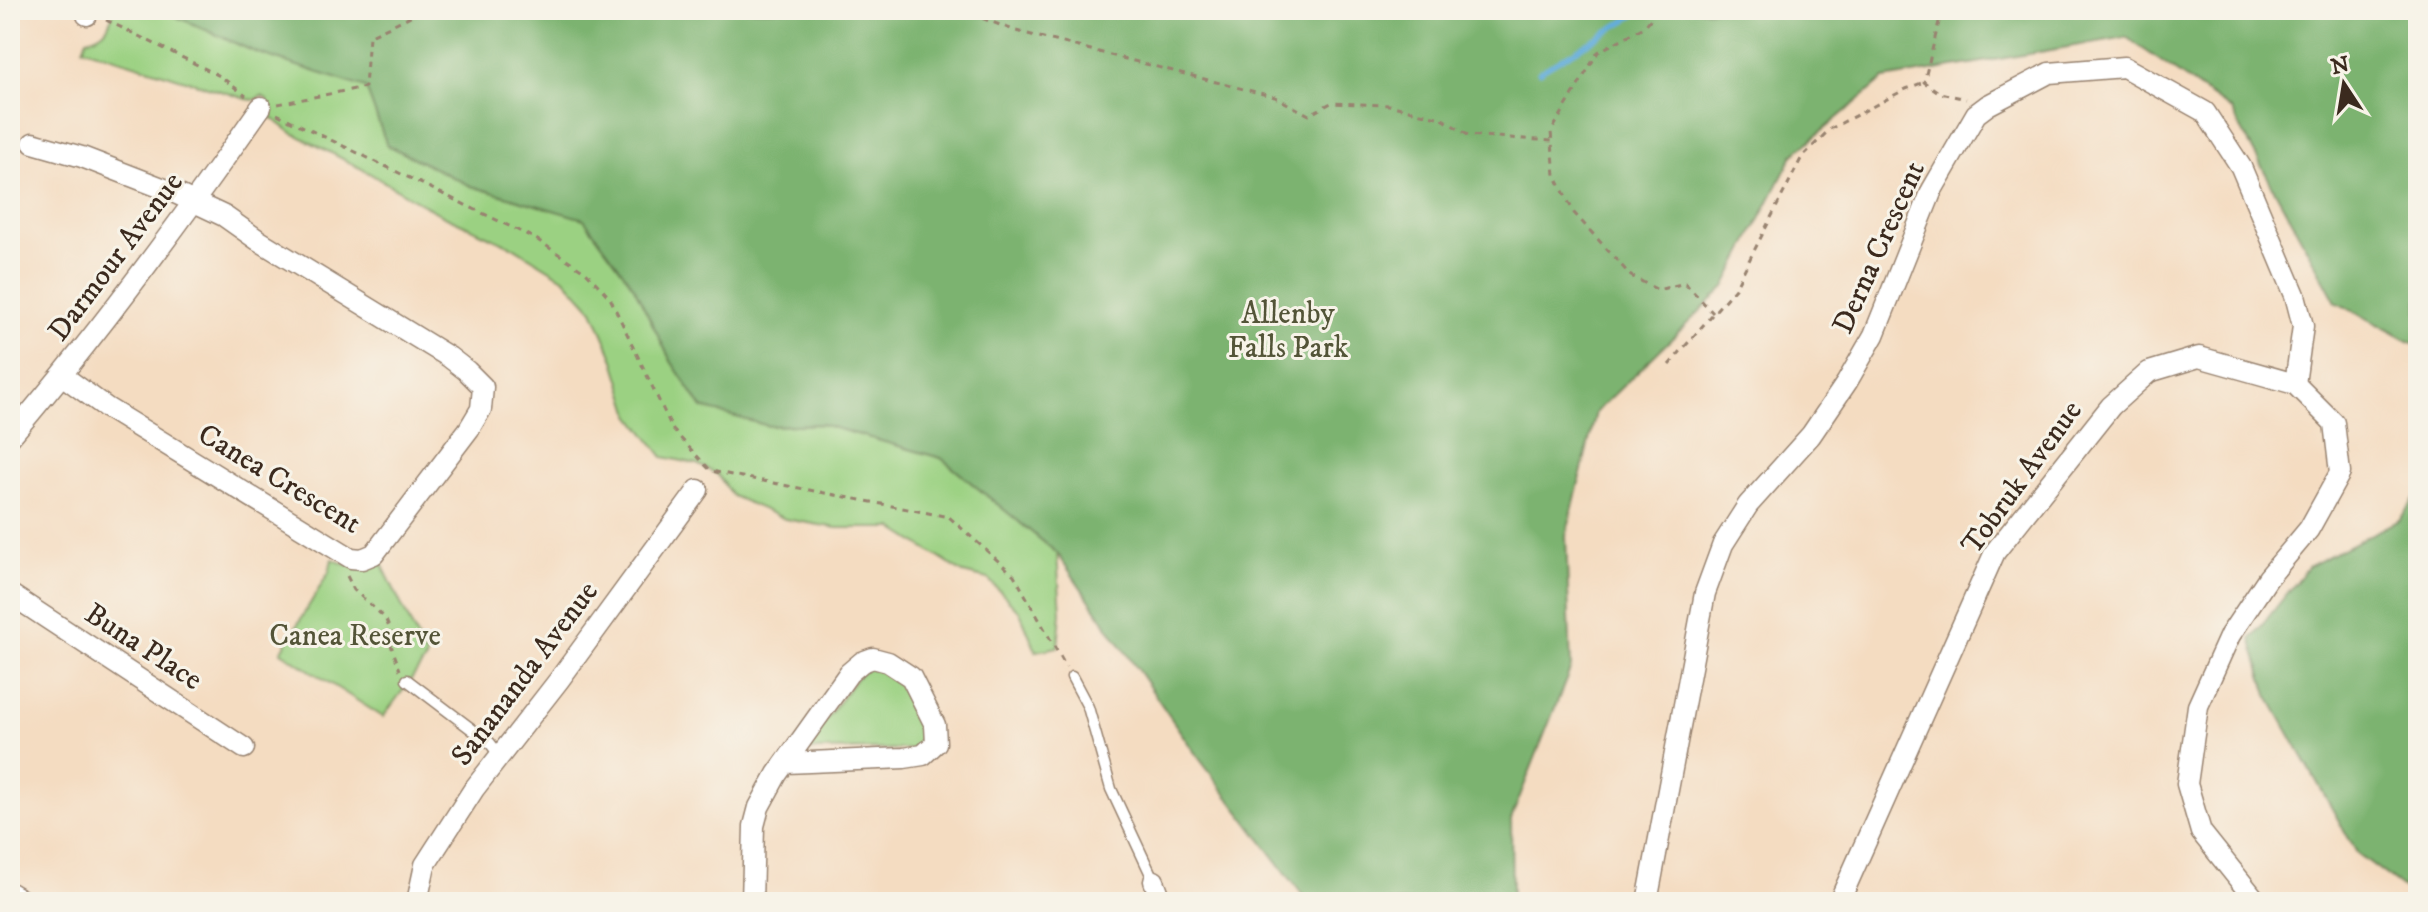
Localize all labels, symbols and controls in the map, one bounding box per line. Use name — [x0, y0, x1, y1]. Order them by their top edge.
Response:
north arrow — [2304, 44, 2384, 124]
text: N — [2329, 51, 2352, 81]
street label: Derna Crescent — [1825, 156, 1934, 339]
street label: Darmour Avenue — [41, 165, 192, 349]
park label: Allenby Falls Park — [1228, 296, 1349, 367]
street label: Tobruk Avenue — [1954, 394, 2091, 562]
street label: Canea Crescent — [191, 416, 368, 542]
street label: Sanananda Avenue — [444, 574, 607, 774]
street label: Buna Place — [77, 596, 209, 699]
park label: Canea Reserve — [269, 618, 441, 655]

